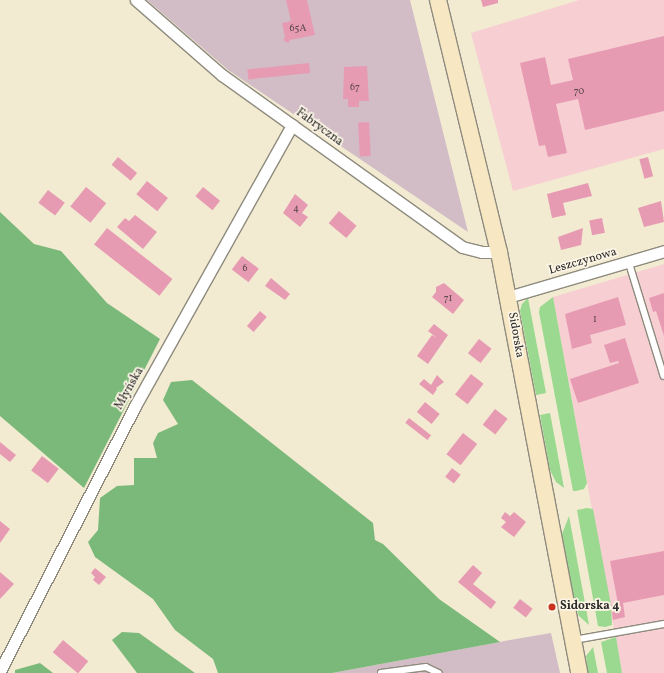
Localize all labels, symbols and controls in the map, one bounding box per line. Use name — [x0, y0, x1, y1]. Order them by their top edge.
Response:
house number: 65A — [290, 23, 306, 35]
house number: 67 — [350, 82, 360, 94]
house number: 70 — [574, 86, 584, 98]
street label: Fabryczna — [293, 106, 345, 150]
house number: 4 — [293, 203, 299, 215]
street label: Leszczynowa — [547, 245, 619, 279]
house number: 6 — [242, 263, 248, 275]
house number: 71 — [444, 293, 452, 305]
street label: Sidorska — [504, 311, 526, 359]
house number: 1 — [593, 314, 597, 326]
street label: Młyńska — [113, 365, 147, 413]
place label: Sidorska 4 — [560, 600, 620, 614]
marker: Sidorska 4 — [547, 602, 557, 612]

